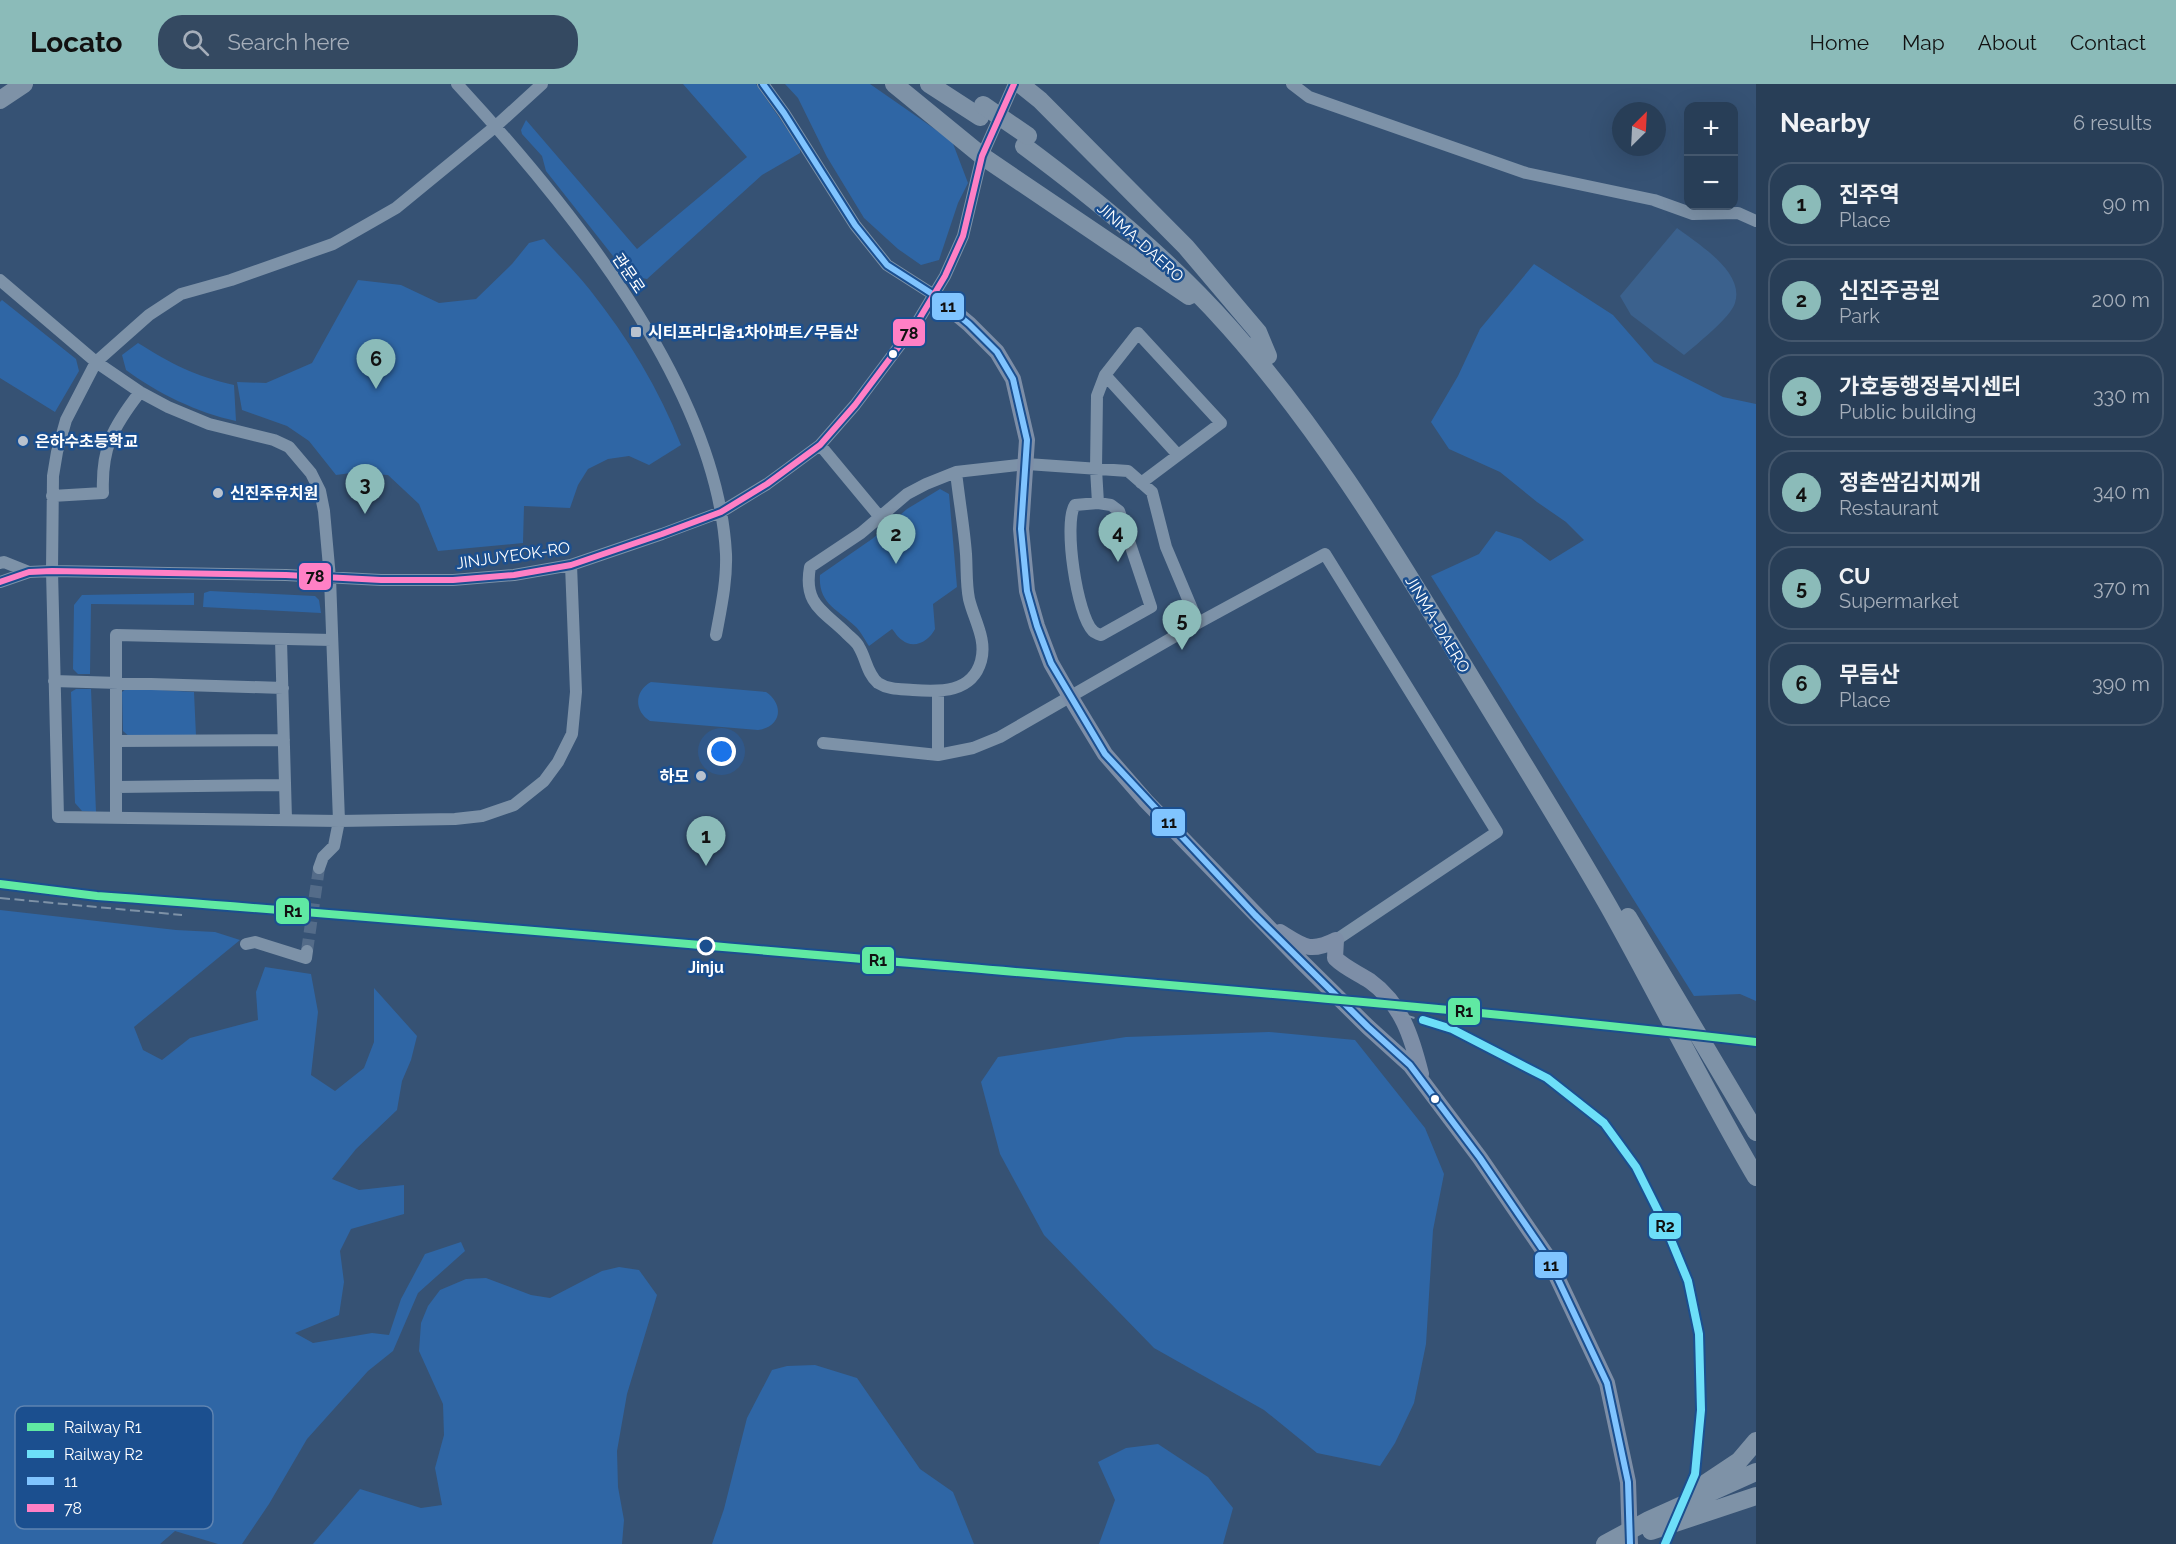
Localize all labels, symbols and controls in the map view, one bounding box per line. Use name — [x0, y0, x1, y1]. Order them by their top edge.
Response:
search box — [158, 15, 578, 69]
text: Locato — [30, 26, 122, 59]
icon: search — [179, 26, 212, 59]
text: Search here — [227, 29, 350, 55]
text: Home — [1810, 30, 1869, 55]
text: Map — [1902, 30, 1945, 55]
text: About — [1978, 30, 2037, 55]
text: Contact — [2070, 30, 2146, 55]
north arrow — [1612, 102, 1666, 156]
map controls — [1684, 102, 1738, 210]
button: + — [1684, 102, 1738, 156]
text: Nearby — [1780, 108, 1870, 138]
text: 6 results — [2073, 111, 2152, 135]
button: − — [1684, 156, 1738, 210]
text: 진주역 — [1839, 181, 1900, 207]
text: 1 — [1797, 192, 1806, 216]
text: 90 m — [2103, 192, 2150, 216]
street label: JINMA-DAERO — [1094, 199, 1188, 286]
text: Place — [1839, 208, 1890, 232]
street label: 관문로 — [608, 250, 649, 297]
text: 신진주공원 — [1839, 277, 1940, 303]
text: 2 — [1796, 288, 1807, 312]
text: 200 m — [2092, 288, 2150, 312]
line badge: 11 — [931, 292, 965, 321]
text: 11 — [940, 297, 956, 316]
text: Park — [1839, 304, 1880, 328]
line badge: 78 — [892, 318, 926, 347]
place label: 시티프라디움1차아파트/무듬산 — [648, 323, 859, 342]
text: 78 — [900, 324, 918, 343]
marker: 시티프라디움1차아파트/무듬산 — [629, 325, 643, 339]
pin: 6 — [356, 340, 395, 389]
unlabelled marker — [887, 348, 899, 360]
text: 가호동행정복지센터 — [1839, 373, 2021, 399]
text: 3 — [1796, 384, 1807, 408]
text: 330 m — [2093, 384, 2150, 408]
text: Public building — [1839, 400, 1976, 424]
place label: 은하수초등학교 — [35, 432, 138, 451]
marker: 은하수초등학교 — [16, 434, 30, 448]
pin: 3 — [346, 464, 385, 514]
text: 정촌쌈김치찌개 — [1839, 469, 1981, 495]
text: 4 — [1796, 480, 1807, 504]
text: 340 m — [2093, 480, 2150, 504]
place label: 신진주유치원 — [230, 484, 318, 503]
marker: 신진주유치원 — [211, 486, 225, 500]
text: Restaurant — [1839, 496, 1939, 520]
pin: 4 — [1098, 512, 1138, 562]
pin: 2 — [876, 514, 916, 564]
street label: JINJUYEOK-RO — [455, 538, 571, 573]
line badge: 78 — [298, 562, 332, 591]
text: CU — [1839, 563, 1871, 589]
text: 78 — [306, 567, 324, 586]
street label: JINMA-DAERO — [1401, 572, 1474, 676]
text: 5 — [1796, 576, 1807, 600]
text: 370 m — [2093, 576, 2150, 600]
text: Supermarket — [1839, 589, 1959, 613]
pin: 5 — [1162, 600, 1202, 650]
text: 무듬산 — [1839, 661, 1900, 687]
text: 6 — [1795, 672, 1808, 696]
text: 390 m — [2092, 672, 2150, 696]
text: Place — [1839, 688, 1890, 712]
your location — [707, 737, 736, 766]
place label: 하모 — [660, 767, 689, 786]
marker: 하모 — [694, 769, 708, 783]
line badge: 11 — [1151, 808, 1186, 837]
text: 11 — [1161, 813, 1177, 832]
pin: 1 — [686, 816, 726, 866]
line badge: R1 — [275, 897, 310, 925]
text: R1 — [284, 902, 302, 921]
marker: Jinju — [697, 937, 715, 955]
line badge: R1 — [861, 946, 895, 975]
text: R1 — [869, 951, 887, 970]
place label: Jinju — [688, 958, 724, 977]
line badge: R1 — [1447, 997, 1481, 1026]
text: R1 — [1455, 1002, 1473, 1021]
unlabelled marker — [1429, 1093, 1441, 1105]
line badge: R2 — [1648, 1212, 1682, 1240]
text: R2 — [1655, 1217, 1675, 1236]
line badge: 11 — [1534, 1251, 1568, 1279]
text: 11 — [1543, 1256, 1559, 1275]
legend — [15, 1406, 213, 1529]
text: Railway R1 — [64, 1418, 142, 1437]
text: Railway R2 — [64, 1445, 143, 1464]
text: 11 — [64, 1472, 78, 1491]
text: 78 — [64, 1499, 82, 1518]

